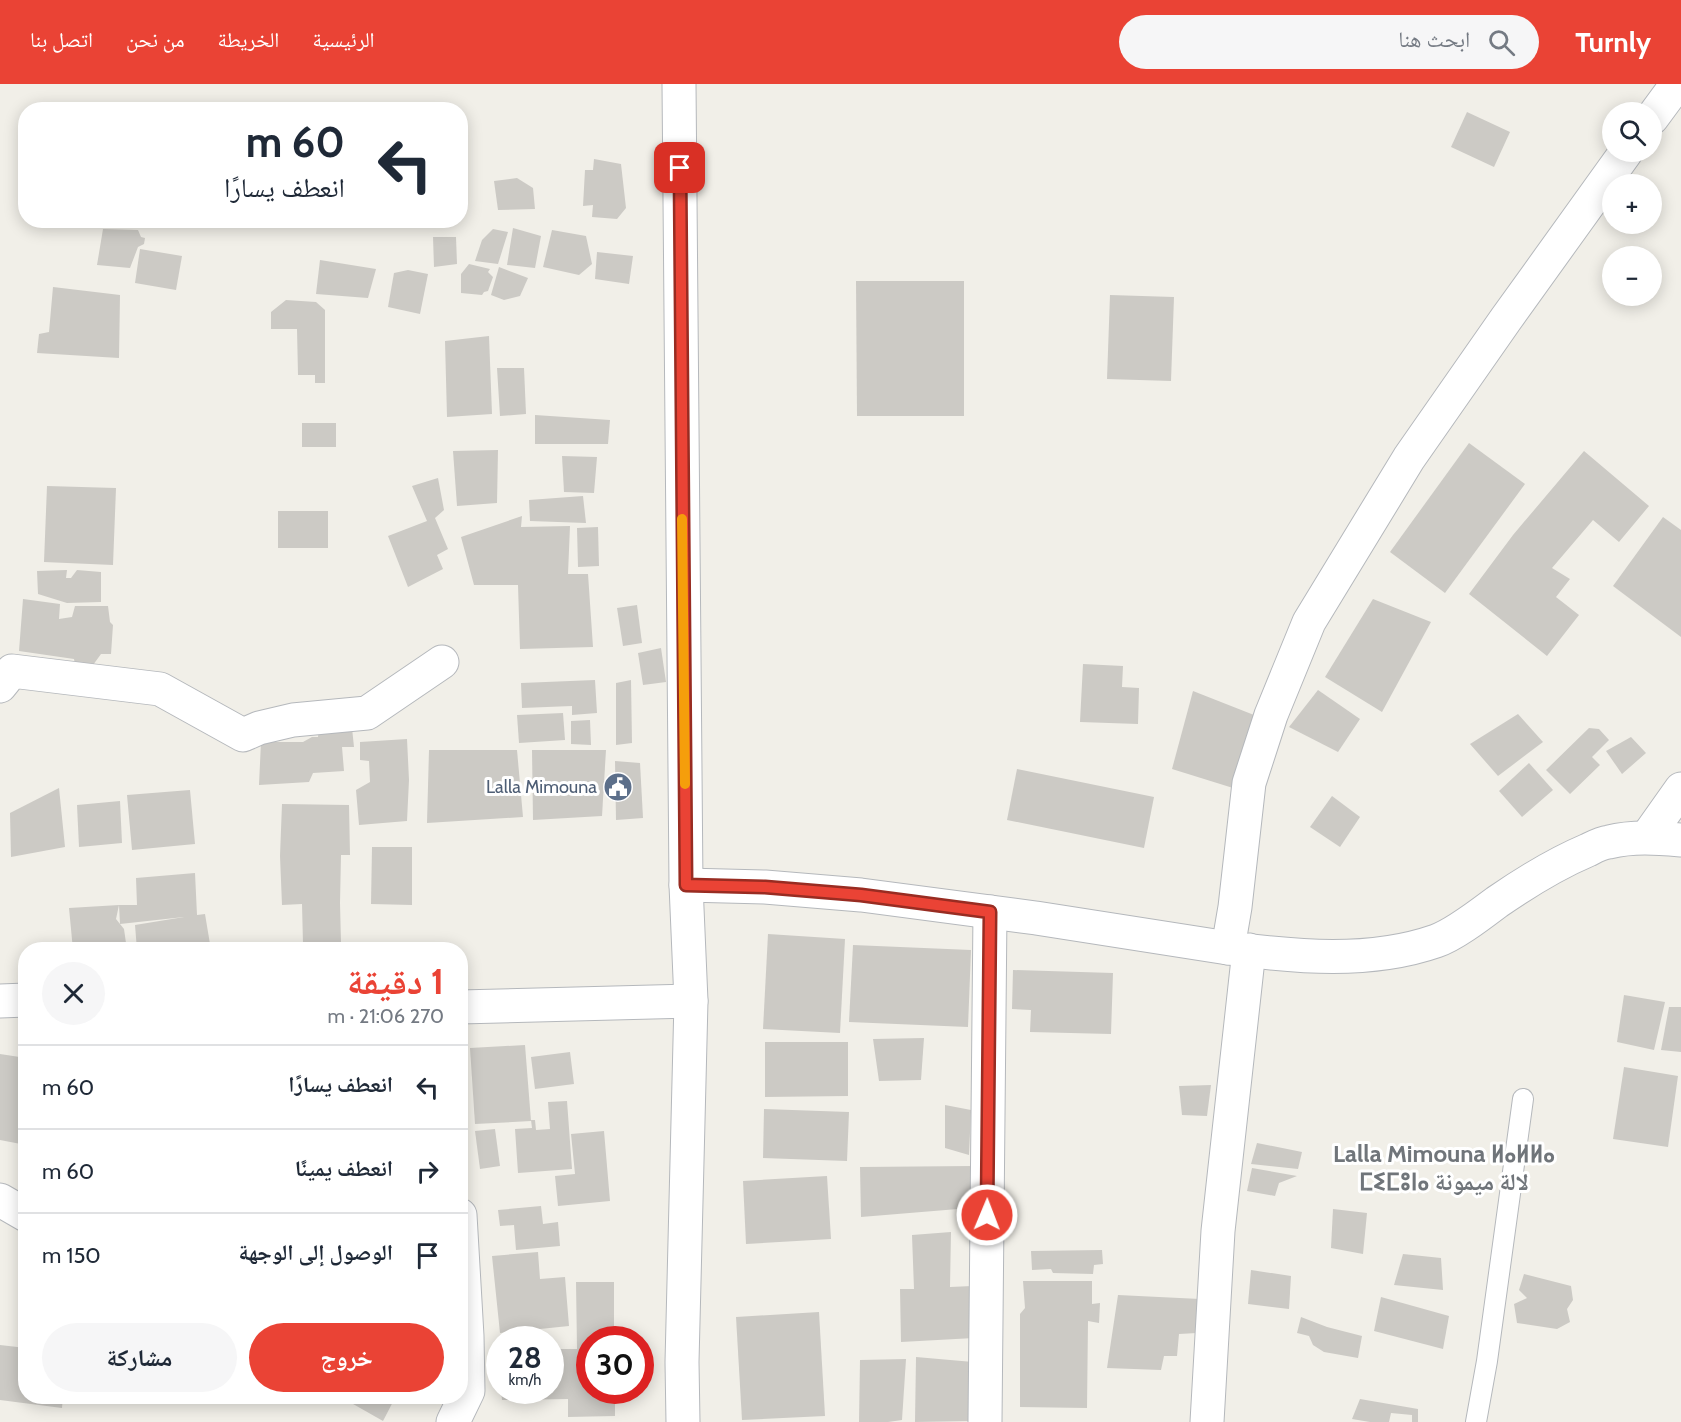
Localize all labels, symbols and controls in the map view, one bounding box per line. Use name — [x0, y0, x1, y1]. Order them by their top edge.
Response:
search box — [1119, 15, 1539, 69]
text: Turnly — [1575, 25, 1651, 59]
text: ابحث هنا — [1398, 26, 1470, 53]
icon: search — [1485, 26, 1518, 59]
text: اتصل بنا — [30, 27, 93, 52]
text: من نحن — [126, 27, 185, 52]
text: الخريطة — [218, 27, 279, 52]
text: الرئيسية — [312, 27, 375, 52]
map controls — [1602, 102, 1662, 306]
button: search — [1602, 102, 1662, 162]
text: 60 m — [246, 116, 345, 168]
icon: left — [366, 126, 444, 204]
pin — [654, 142, 705, 193]
icon: arrive — [663, 151, 696, 184]
text: انعطف يسارًا — [224, 171, 345, 204]
button: + — [1602, 174, 1662, 234]
button: − — [1602, 246, 1662, 306]
public building icon: Lalla Mimouna — [602, 771, 634, 803]
place label: Lalla Mimouna — [486, 776, 597, 798]
text: 1 دقيقة — [347, 959, 444, 1003]
button: close — [42, 962, 105, 1025]
text: 270 m · 21:06 — [327, 1004, 444, 1028]
text: انعطف يسارًا — [288, 1071, 393, 1098]
icon: left — [411, 1071, 444, 1104]
text: 60 m — [42, 1074, 94, 1101]
district label: Lalla Mimouna ⵍⴰⵍⵍⴰ ⵎⵉⵎⵓⵏⴰ لالة ميمونة — [1333, 1139, 1555, 1196]
text: انعطف يمينًا — [295, 1155, 393, 1182]
icon: right — [411, 1155, 444, 1188]
text: 60 m — [42, 1158, 94, 1185]
position arrow — [955, 1183, 1019, 1247]
text: الوصول إلى الوجهة — [238, 1239, 393, 1266]
icon: arrive — [411, 1239, 444, 1272]
text: 150 m — [42, 1242, 101, 1269]
button: مشاركة — [42, 1323, 237, 1392]
button: خروج — [249, 1323, 444, 1392]
speed limit sign: 30 — [576, 1326, 654, 1404]
text: 28 — [508, 1339, 542, 1376]
text: km/h — [509, 1371, 541, 1389]

